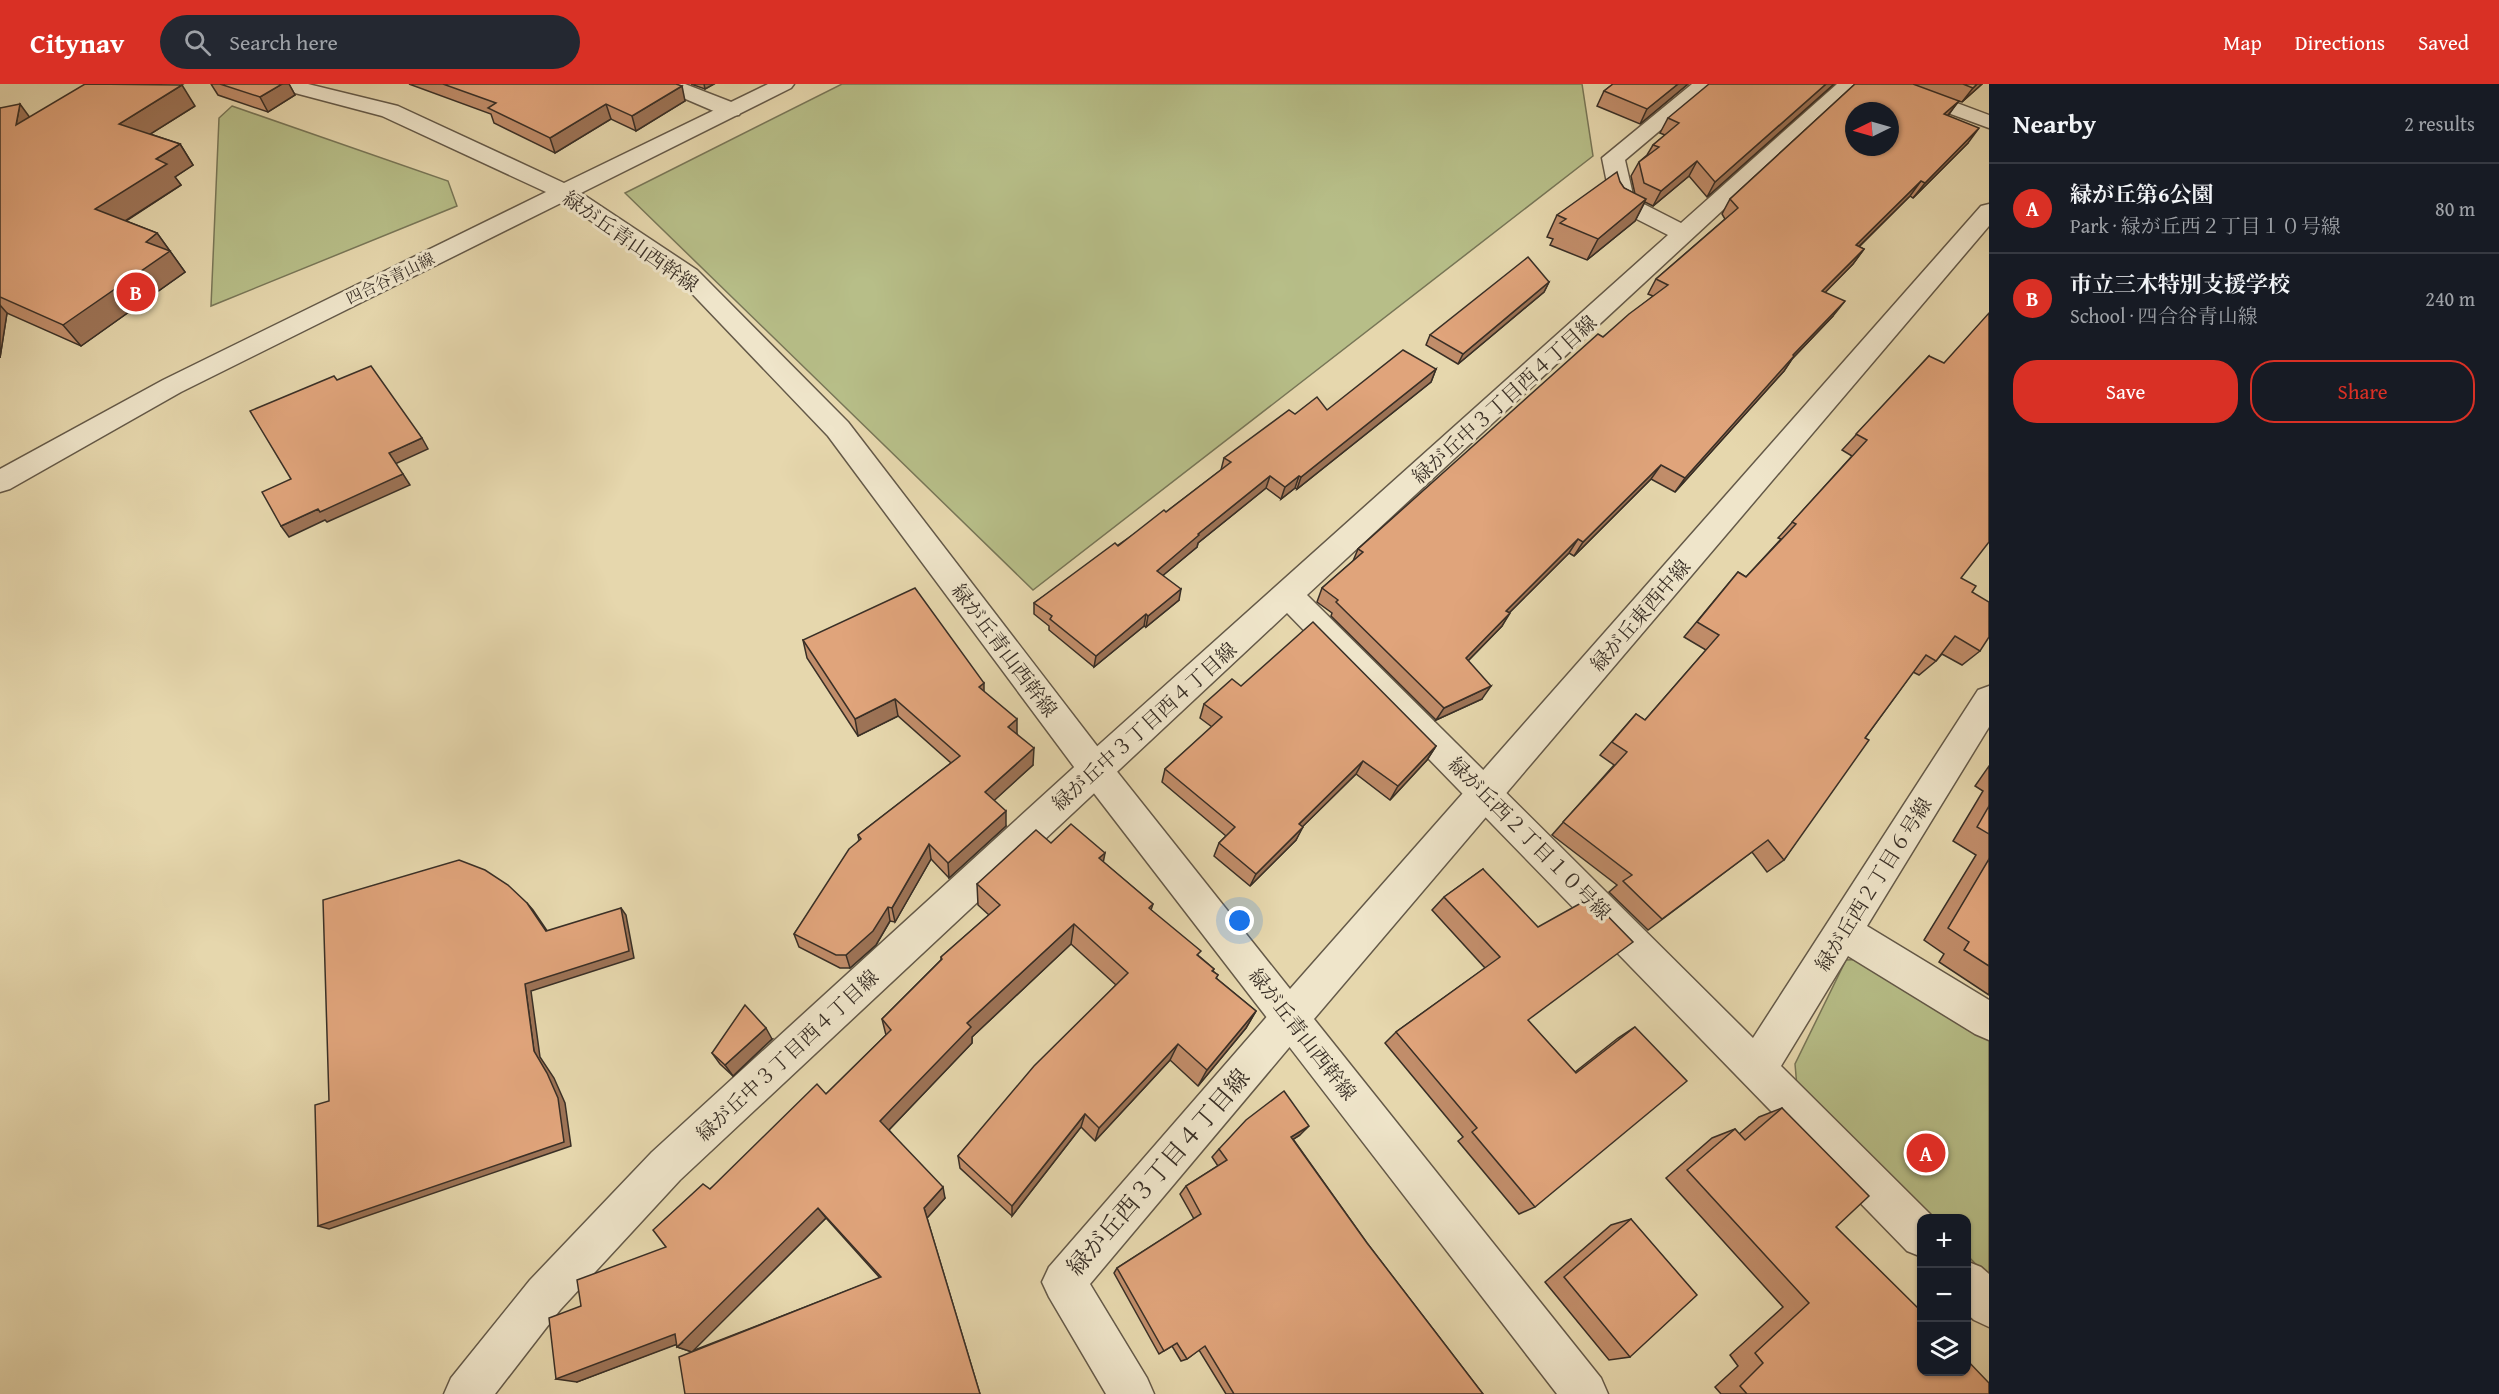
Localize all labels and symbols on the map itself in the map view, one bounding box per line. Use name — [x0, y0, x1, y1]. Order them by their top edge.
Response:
north arrow — [1845, 102, 1899, 156]
street label: 緑が丘青山西幹線 — [557, 183, 705, 299]
street label: 四合谷青山線 — [342, 246, 438, 310]
pin: B — [116, 270, 156, 314]
street label: 緑が丘中３丁目西４丁目線 — [1405, 308, 1603, 490]
street label: 緑が丘東西中線 — [1583, 553, 1697, 677]
street label: 緑が丘青山西幹線 — [945, 577, 1065, 723]
street label: 緑が丘中３丁目西４丁目線 — [1045, 635, 1243, 817]
street label: 緑が丘西２丁目１０号線 — [1442, 750, 1618, 926]
street label: 緑が丘西２丁目６号線 — [1808, 792, 1938, 976]
your location — [1225, 906, 1254, 935]
street label: 緑が丘青山西幹線 — [1242, 962, 1364, 1106]
street label: 緑が丘中３丁目西４丁目線 — [689, 963, 885, 1147]
street label: 緑が丘西３丁目４丁目線 — [1058, 1061, 1258, 1283]
pin: A — [1906, 1130, 1946, 1176]

